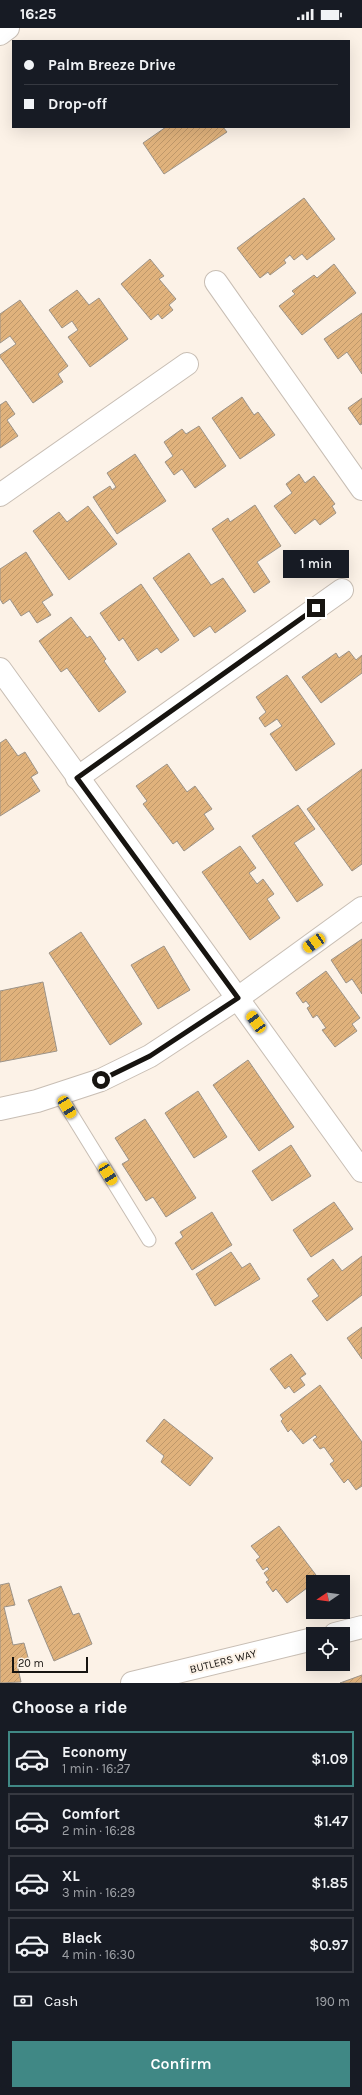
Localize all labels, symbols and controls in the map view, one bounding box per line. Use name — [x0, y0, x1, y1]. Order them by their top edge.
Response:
text: 16:25 — [20, 5, 56, 23]
text: Palm Breeze Drive — [48, 56, 176, 74]
text: Drop-off — [48, 95, 107, 113]
callout: 1 min — [283, 550, 349, 578]
text: 1 min — [300, 556, 332, 571]
route end — [307, 599, 325, 617]
car — [301, 931, 327, 955]
car — [244, 1009, 268, 1035]
route start — [92, 1071, 110, 1089]
car — [56, 1094, 78, 1120]
car — [97, 1161, 119, 1187]
north arrow — [306, 1575, 350, 1619]
map controls — [306, 1575, 350, 1671]
button: locate — [306, 1627, 350, 1671]
street label: BUTLERS WAY — [188, 1647, 258, 1676]
scale bar — [12, 1655, 88, 1674]
text: 20 m — [18, 1657, 44, 1670]
text: Choose a ride — [12, 1696, 127, 1718]
icon: car — [14, 1741, 50, 1777]
text: Economy — [62, 1743, 127, 1761]
text: $1.09 — [311, 1750, 348, 1768]
text: 1 min · 16:27 — [62, 1761, 130, 1776]
icon: car — [14, 1803, 50, 1839]
text: Comfort — [62, 1805, 120, 1823]
text: $1.47 — [313, 1812, 348, 1830]
text: 2 min · 16:28 — [62, 1823, 135, 1838]
icon: car — [14, 1865, 50, 1901]
text: XL — [62, 1867, 80, 1885]
text: $1.85 — [311, 1874, 348, 1892]
text: 3 min · 16:29 — [62, 1885, 135, 1900]
icon: car — [14, 1927, 50, 1963]
text: Black — [62, 1929, 102, 1947]
text: $0.97 — [309, 1936, 348, 1954]
text: 4 min · 16:30 — [62, 1947, 135, 1962]
icon: cash — [12, 1990, 34, 2012]
text: Cash — [44, 1992, 78, 2010]
text: 190 m — [315, 1994, 350, 2009]
button: Confirm — [12, 2041, 350, 2087]

